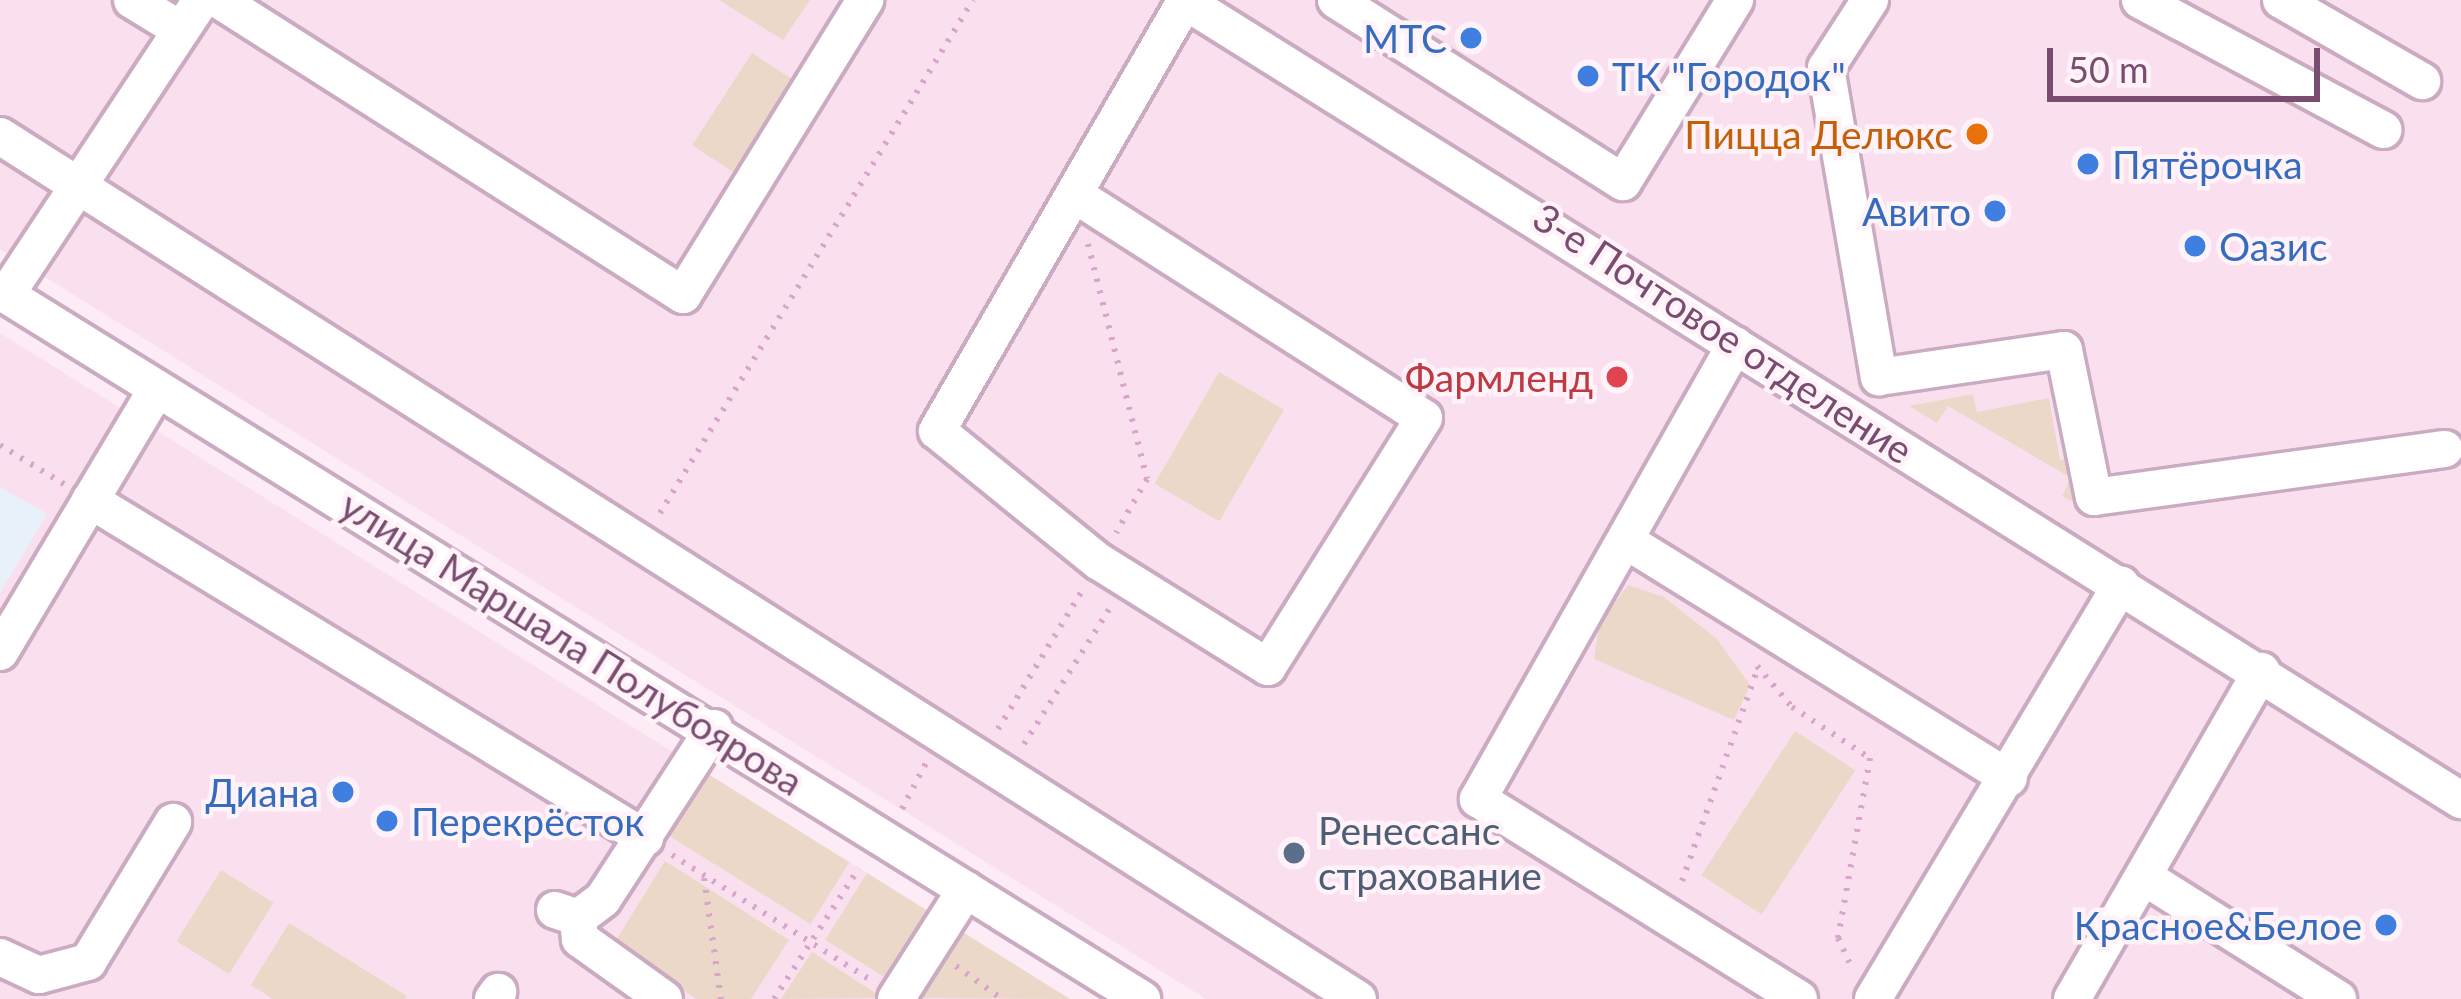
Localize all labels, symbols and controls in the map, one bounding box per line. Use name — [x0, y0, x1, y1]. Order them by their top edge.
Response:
place label: МТС — [1363, 15, 1447, 61]
scale bar — [2053, 24, 2326, 98]
marker: МТС — [1458, 25, 1484, 51]
text: 50 m — [2068, 47, 2149, 91]
place label: ТК "Городок" — [1612, 53, 1846, 99]
marker: ТК "Городок" — [1575, 63, 1601, 89]
place label: Пицца Делюкс — [1684, 111, 1953, 157]
marker: Пицца Делюкс — [1964, 121, 1990, 147]
place label: Пятёрочка — [2112, 141, 2303, 187]
marker: Пятёрочка — [2075, 151, 2101, 177]
place label: Авито — [1862, 188, 1971, 234]
street label: 3-е Почтовое отделение — [1525, 193, 1921, 473]
marker: Авито — [1982, 198, 2008, 224]
place label: Оазис — [2219, 223, 2328, 269]
marker: Оазис — [2182, 233, 2208, 259]
place label: Фармленд — [1405, 354, 1593, 400]
marker: Фармленд — [1604, 364, 1630, 390]
street label: улица Маршала Полубоярова — [332, 481, 812, 805]
place label: Диана — [206, 769, 319, 815]
marker: Диана — [330, 779, 356, 805]
place label: Перекрёсток — [411, 798, 645, 844]
marker: Перекрёсток — [374, 808, 400, 834]
place label: Ренессанс страхование — [1318, 808, 1542, 899]
marker: Ренессанс страхование — [1281, 840, 1307, 866]
place label: Красное&Белое — [2074, 902, 2362, 948]
marker: Красное&Белое — [2373, 912, 2399, 938]

